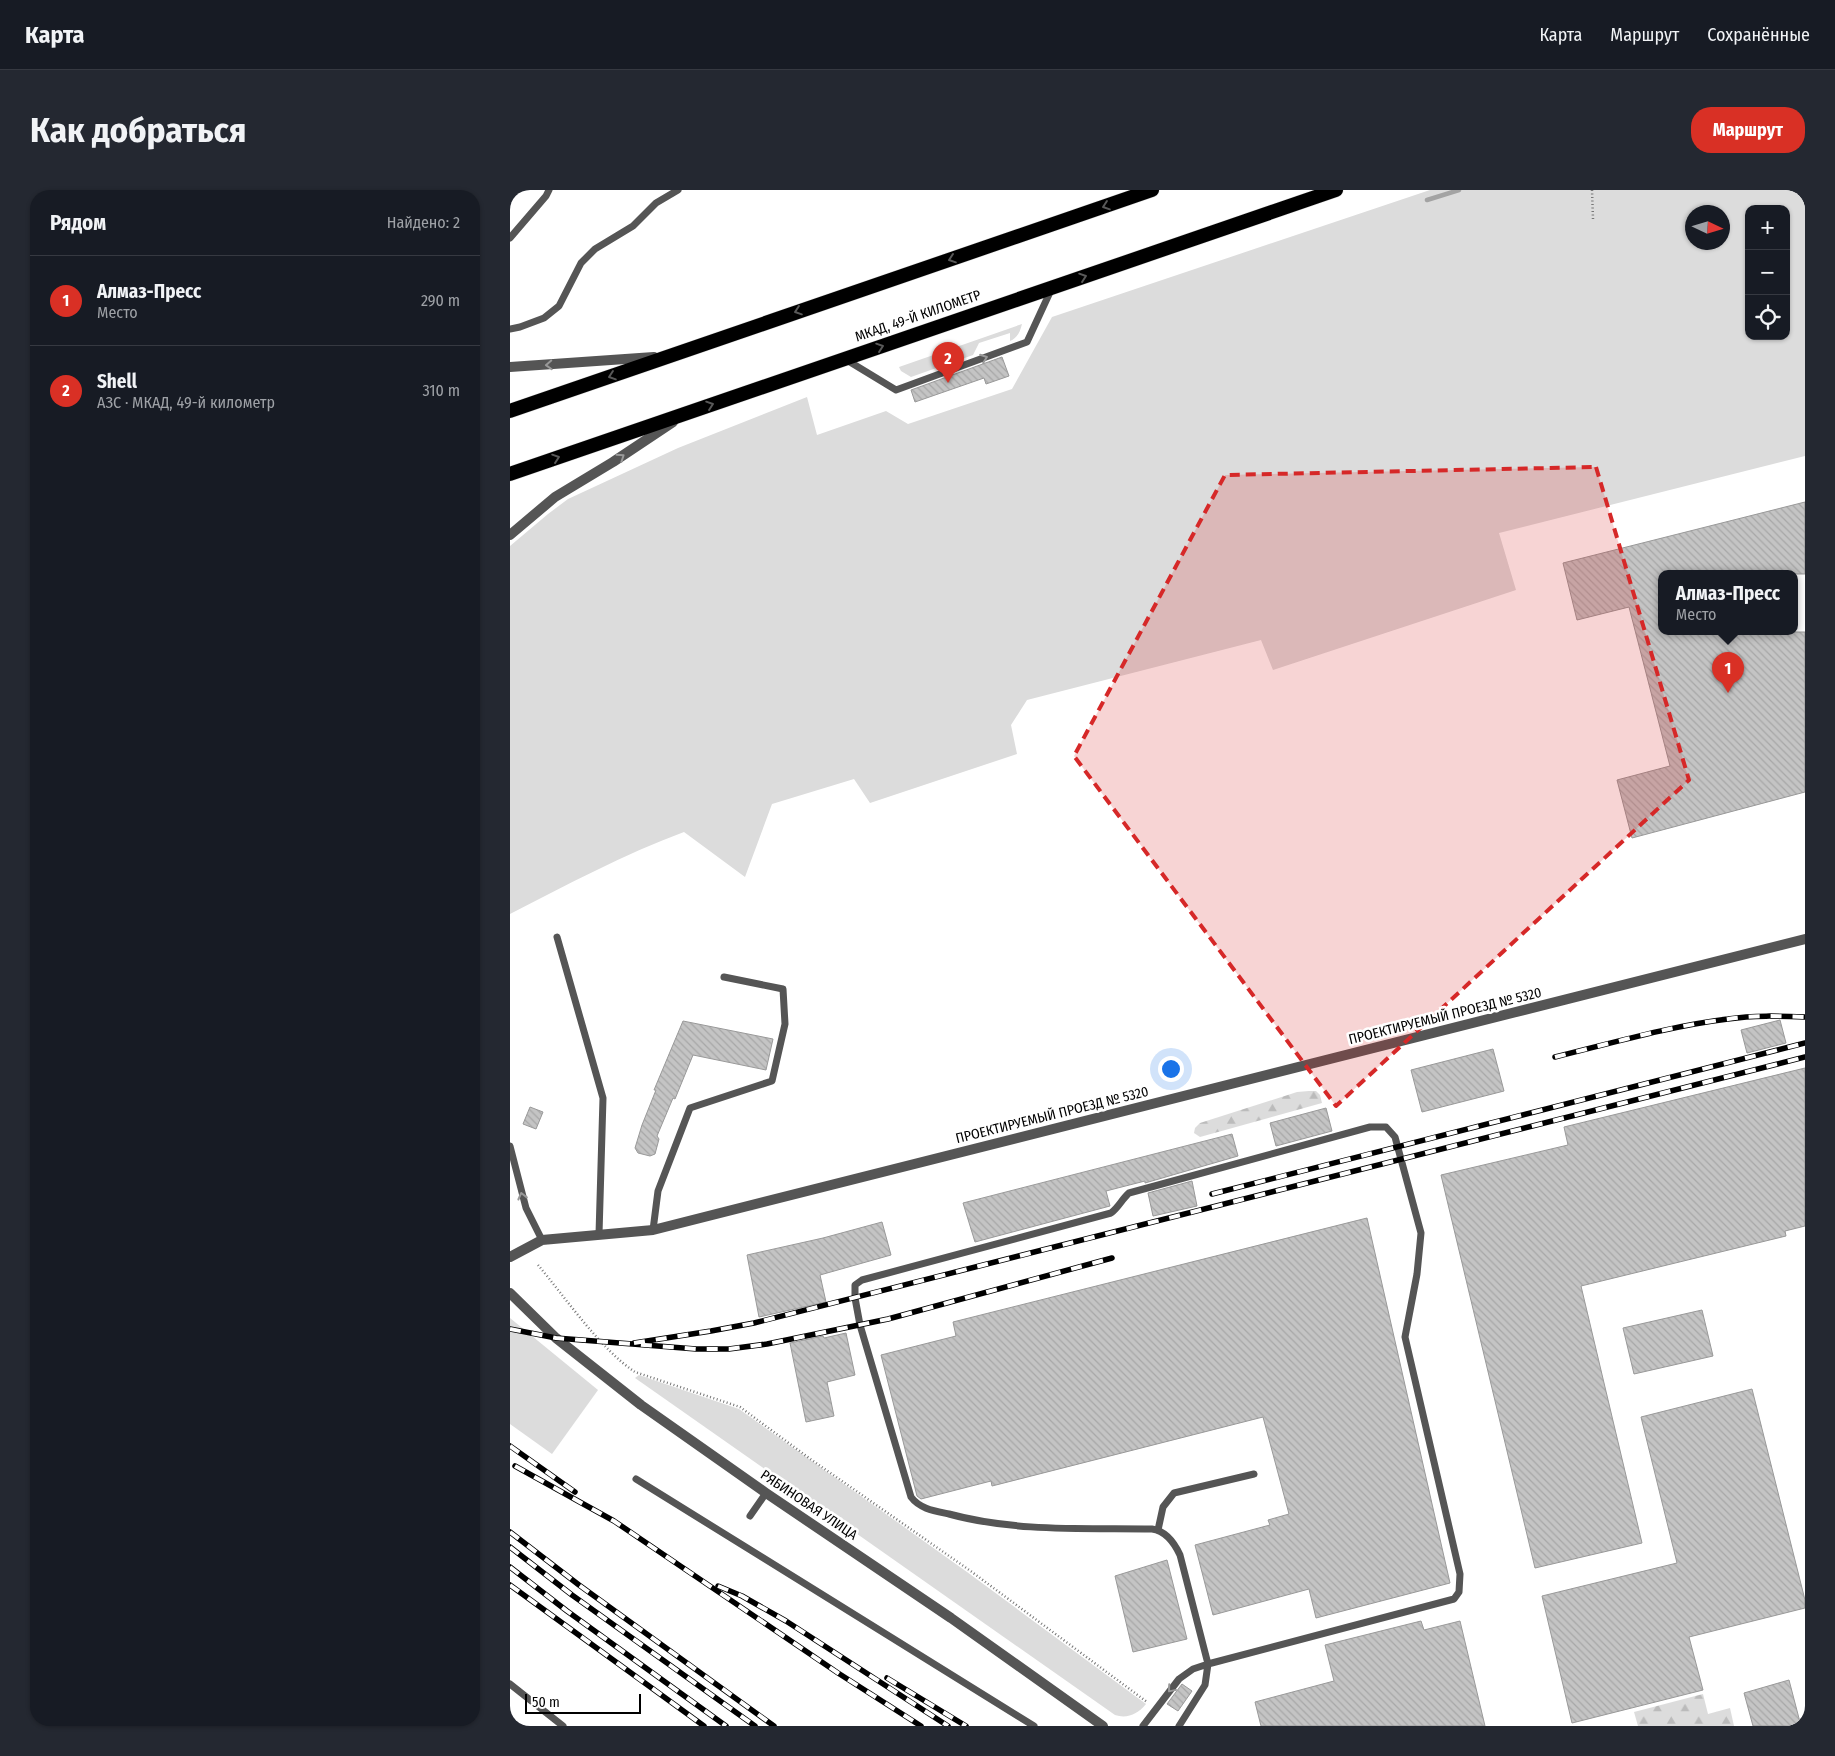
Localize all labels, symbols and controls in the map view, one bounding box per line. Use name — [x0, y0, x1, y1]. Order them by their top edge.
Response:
text: Карта — [25, 21, 84, 49]
text: Карта — [1539, 24, 1582, 46]
text: Маршрут — [1610, 24, 1679, 46]
text: Сохранённые — [1707, 24, 1810, 46]
button: Маршрут — [1691, 107, 1805, 153]
text: Как добраться — [30, 109, 247, 151]
one-way arrow — [1102, 200, 1110, 210]
north arrow — [1685, 205, 1730, 250]
map controls — [1745, 205, 1790, 340]
button: + — [1745, 205, 1790, 250]
text: Рядом — [50, 210, 106, 236]
text: Найдено: 2 — [387, 213, 460, 232]
button: − — [1745, 250, 1790, 295]
one-way arrow — [948, 253, 957, 263]
one-way arrow — [1079, 273, 1087, 283]
text: Алмаз-Пресс — [97, 280, 201, 303]
street label: МКАД, 49-Й КИЛОМЕТР — [853, 286, 983, 346]
text: 1 — [63, 291, 69, 310]
text: 290 m — [421, 291, 460, 310]
button: locate — [1745, 295, 1790, 340]
text: Место — [97, 303, 138, 322]
one-way arrow — [795, 306, 803, 316]
one-way arrow — [875, 342, 884, 352]
pin: 2 — [932, 342, 964, 383]
one-way arrow — [979, 354, 988, 364]
one-way arrow — [545, 360, 553, 371]
text: Shell — [97, 370, 137, 393]
one-way arrow — [608, 370, 616, 380]
text: 2 — [62, 381, 70, 400]
text: 310 m — [423, 381, 460, 400]
text: АЗС · МКАД, 49-й километр — [97, 393, 275, 412]
one-way arrow — [705, 401, 713, 411]
one-way arrow — [551, 454, 560, 464]
one-way arrow — [615, 454, 625, 463]
popup — [1658, 570, 1798, 635]
text: Алмаз-Пресс — [1676, 582, 1780, 605]
text: Место — [1676, 605, 1717, 624]
pin: 1 — [1712, 652, 1744, 693]
street label: ПРОЕКТИРУЕМЫЙ ПРОЕЗД № 5320 — [1347, 984, 1543, 1048]
your location — [1158, 1056, 1184, 1082]
street label: ПРОЕКТИРУЕМЫЙ ПРОЕЗД № 5320 — [954, 1083, 1150, 1147]
one-way arrow — [517, 1191, 528, 1200]
street label: РЯБИНОВАЯ УЛИЦА — [757, 1466, 861, 1544]
one-way arrow — [1167, 1684, 1176, 1693]
scale bar — [525, 1691, 641, 1714]
text: 50 m — [532, 1694, 560, 1711]

